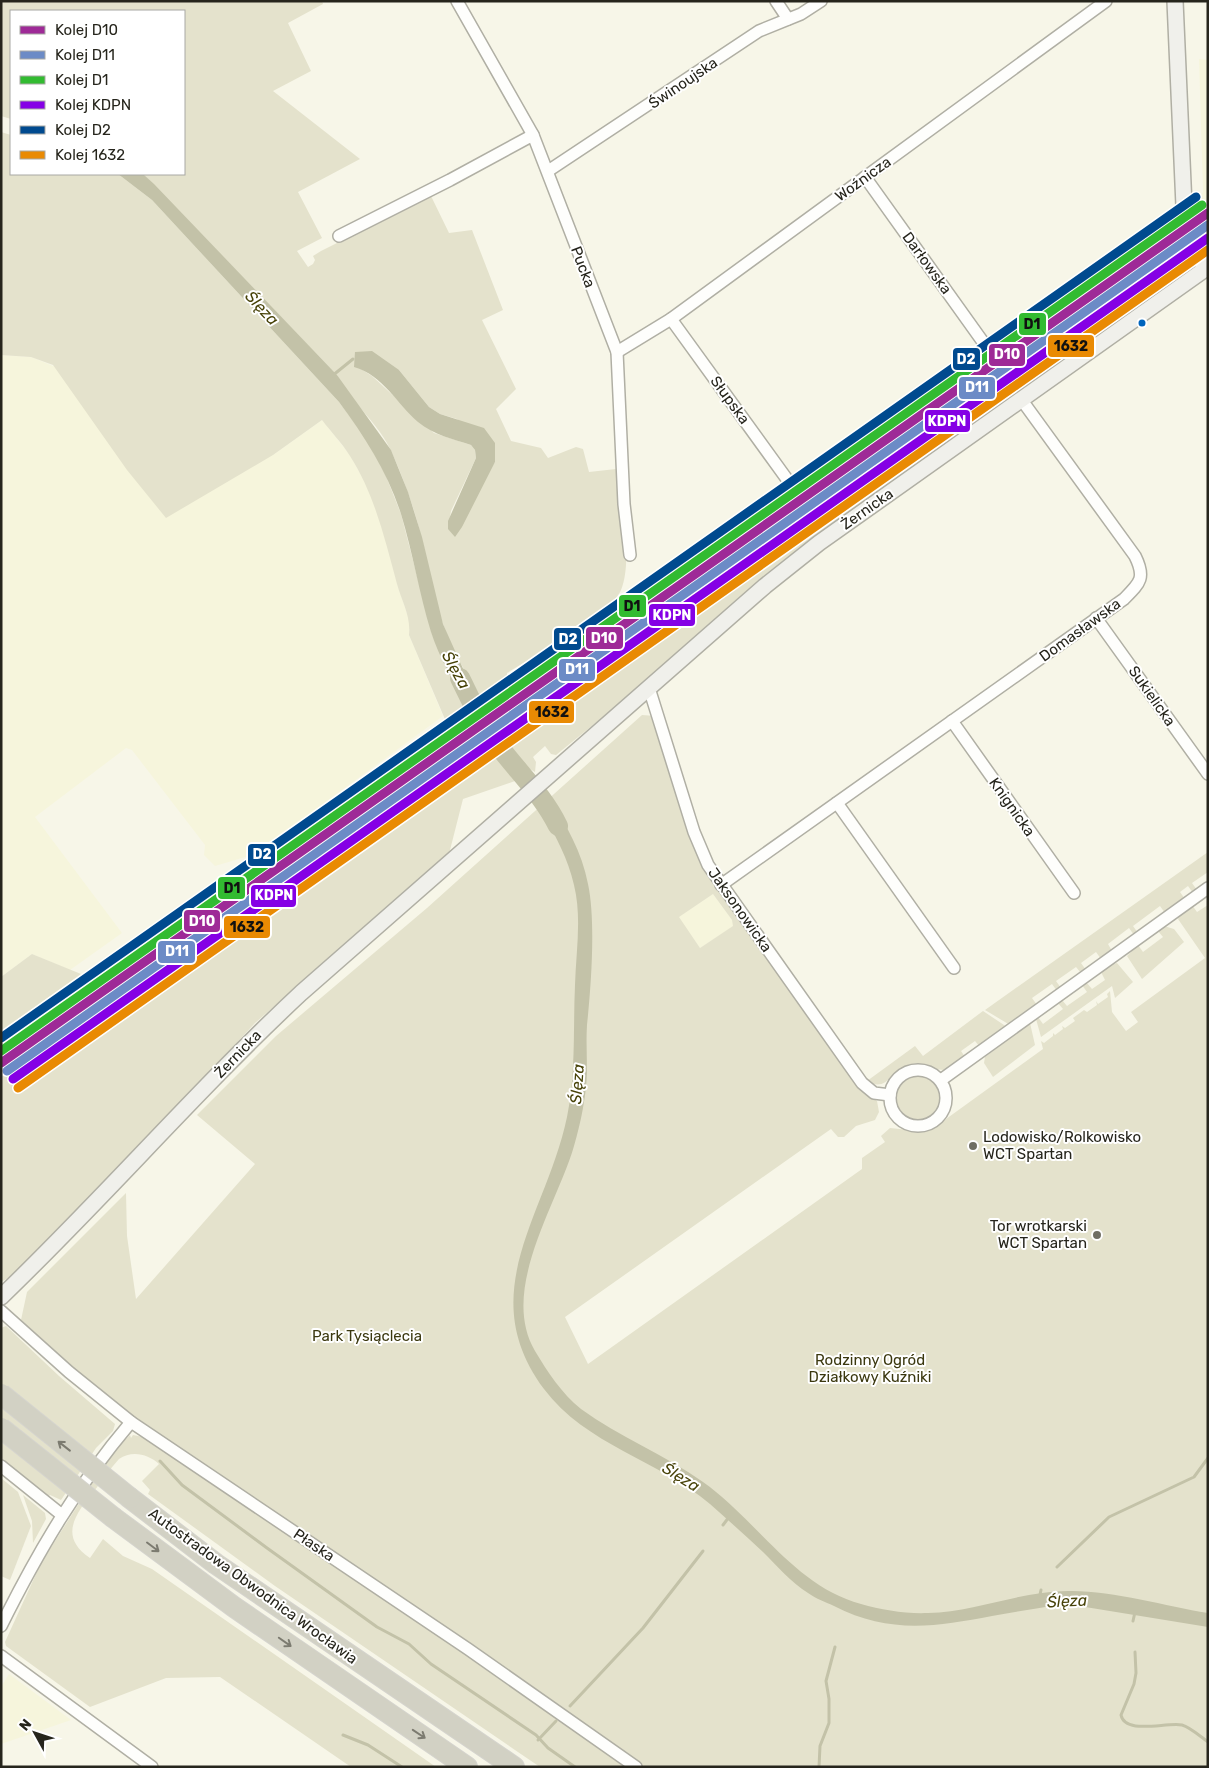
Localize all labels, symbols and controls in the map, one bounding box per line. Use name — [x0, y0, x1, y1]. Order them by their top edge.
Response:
legend — [10, 10, 185, 175]
text: Kolej D10 — [55, 21, 118, 39]
text: Kolej D11 — [55, 46, 115, 64]
street label: Świnoujska — [645, 53, 721, 113]
text: Kolej D1 — [55, 71, 108, 89]
text: Kolej KDPN — [55, 96, 131, 114]
text: Kolej D2 — [55, 121, 111, 139]
text: Kolej 1632 — [55, 146, 125, 164]
street label: Woźnicza — [832, 153, 894, 205]
street label: Darłowska — [898, 228, 956, 298]
street label: Pucka — [567, 244, 599, 290]
water label: Ślęza — [241, 286, 283, 330]
line badge: D1 — [1018, 312, 1047, 336]
text: D1 — [1024, 316, 1041, 333]
unlabelled marker — [1137, 318, 1147, 328]
line badge: 1632 — [1047, 334, 1095, 358]
text: 1632 — [1054, 338, 1088, 355]
line badge: D10 — [988, 343, 1026, 367]
text: D10 — [994, 346, 1020, 363]
line badge: D2 — [952, 347, 981, 371]
text: D2 — [956, 351, 976, 368]
street label: Słupska — [707, 372, 753, 428]
line badge: D11 — [958, 376, 996, 400]
text: D11 — [965, 379, 989, 396]
line badge: KDPN — [924, 409, 971, 433]
text: KDPN — [928, 413, 966, 430]
street label: Żernicka — [837, 484, 897, 534]
line badge: D1 — [618, 594, 647, 618]
street label: Domasławska — [1036, 595, 1124, 665]
text: D1 — [624, 598, 641, 615]
line badge: KDPN — [648, 603, 696, 627]
text: KDPN — [653, 607, 691, 624]
line badge: D10 — [585, 626, 624, 650]
line badge: D2 — [553, 627, 582, 651]
text: D10 — [591, 630, 617, 647]
text: D2 — [558, 631, 578, 648]
water label: Ślęza — [437, 647, 475, 693]
line badge: D11 — [558, 658, 596, 682]
text: D11 — [565, 661, 589, 678]
street label: Sukielicka — [1125, 662, 1179, 730]
line badge: 1632 — [528, 700, 575, 724]
text: 1632 — [535, 704, 569, 721]
street label: Knignicka — [985, 774, 1039, 840]
line badge: D2 — [247, 843, 276, 867]
text: D2 — [252, 846, 272, 863]
street label: Jaksonowicka — [704, 864, 776, 956]
line badge: D1 — [217, 876, 246, 900]
text: D1 — [224, 880, 241, 897]
line badge: KDPN — [250, 884, 297, 908]
text: KDPN — [255, 887, 293, 904]
line badge: D10 — [183, 909, 221, 933]
text: D10 — [189, 913, 215, 930]
line badge: 1632 — [223, 915, 271, 939]
text: 1632 — [230, 919, 264, 936]
line badge: D11 — [157, 940, 196, 964]
text: D11 — [165, 943, 189, 960]
street label: Żernicka — [211, 1026, 265, 1082]
water label: Ślęza — [565, 1063, 589, 1105]
place label: Lodowisko/Rolkowisko WCT Spartan — [983, 1128, 1141, 1163]
marker: Lodowisko/Rolkowisko WCT Spartan — [967, 1140, 979, 1152]
place label: Tor wrotkarski WCT Spartan — [990, 1217, 1087, 1252]
marker: Tor wrotkarski WCT Spartan — [1091, 1229, 1103, 1241]
park label: Park Tysiąclecia — [312, 1327, 422, 1345]
park label: Rodzinny Ogród Działkowy Kuźniki — [809, 1351, 931, 1386]
one-way arrow — [58, 1440, 71, 1451]
water label: Ślęza — [658, 1457, 704, 1497]
street label: Autostradowa Obwodnica Wrocławia — [145, 1504, 361, 1668]
street label: Płaska — [290, 1525, 338, 1565]
one-way arrow — [146, 1542, 160, 1552]
water label: Ślęza — [1046, 1589, 1088, 1613]
one-way arrow — [278, 1637, 292, 1647]
north arrow — [10, 1708, 60, 1758]
text: N — [16, 1716, 35, 1734]
one-way arrow — [412, 1729, 426, 1739]

